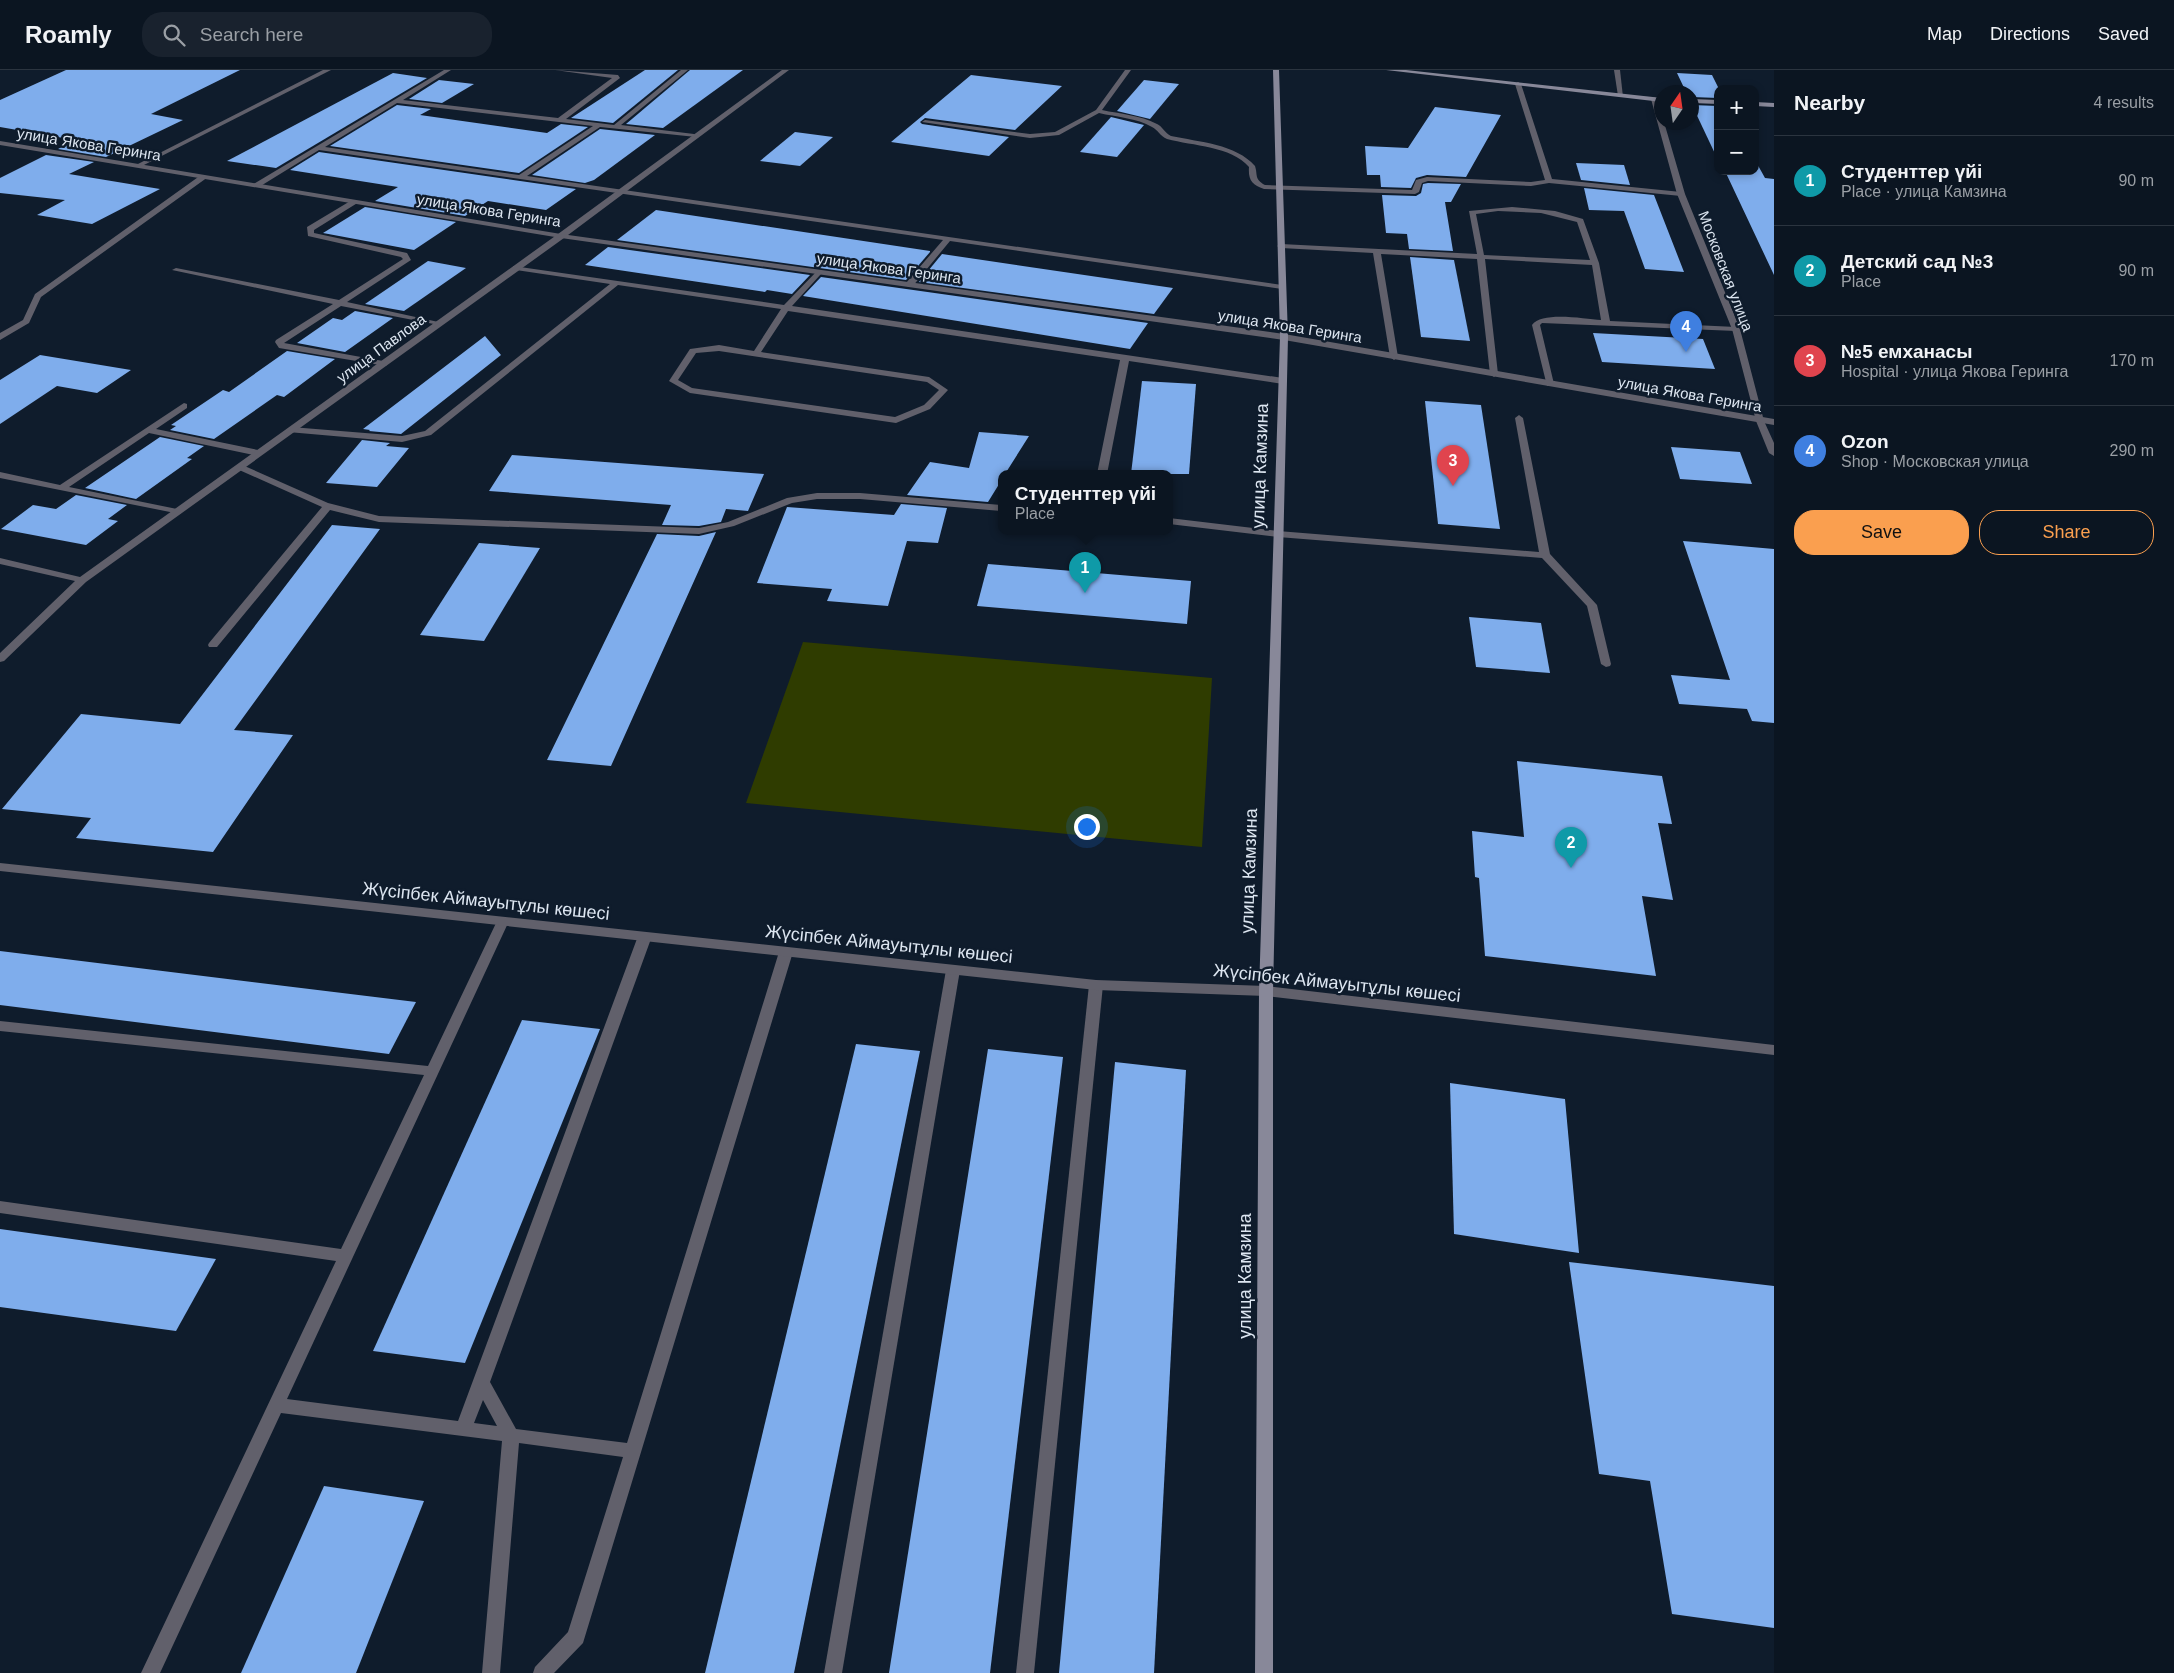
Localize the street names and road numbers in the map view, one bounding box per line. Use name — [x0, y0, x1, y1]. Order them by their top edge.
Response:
street label: улица Якова Геринга — [16, 124, 163, 164]
street label: улица Якова Геринга — [416, 190, 563, 230]
street label: Московская улица — [1695, 208, 1757, 334]
street label: улица Якова Геринга — [816, 249, 963, 287]
street label: улица Якова Геринга — [1217, 306, 1364, 346]
street label: улица Павлова — [333, 310, 429, 386]
street label: улица Якова Геринга — [1617, 373, 1764, 415]
street label: улица Камзина — [1248, 402, 1272, 529]
street label: улица Камзина — [1237, 807, 1261, 934]
street label: Жүсіпбек Аймауытұлы көшесі — [361, 878, 611, 924]
street label: Жүсіпбек Аймауытұлы көшесі — [764, 921, 1014, 967]
street label: Жүсіпбек Аймауытұлы көшесі — [1212, 960, 1462, 1006]
street label: улица Камзина — [1235, 1212, 1255, 1339]

